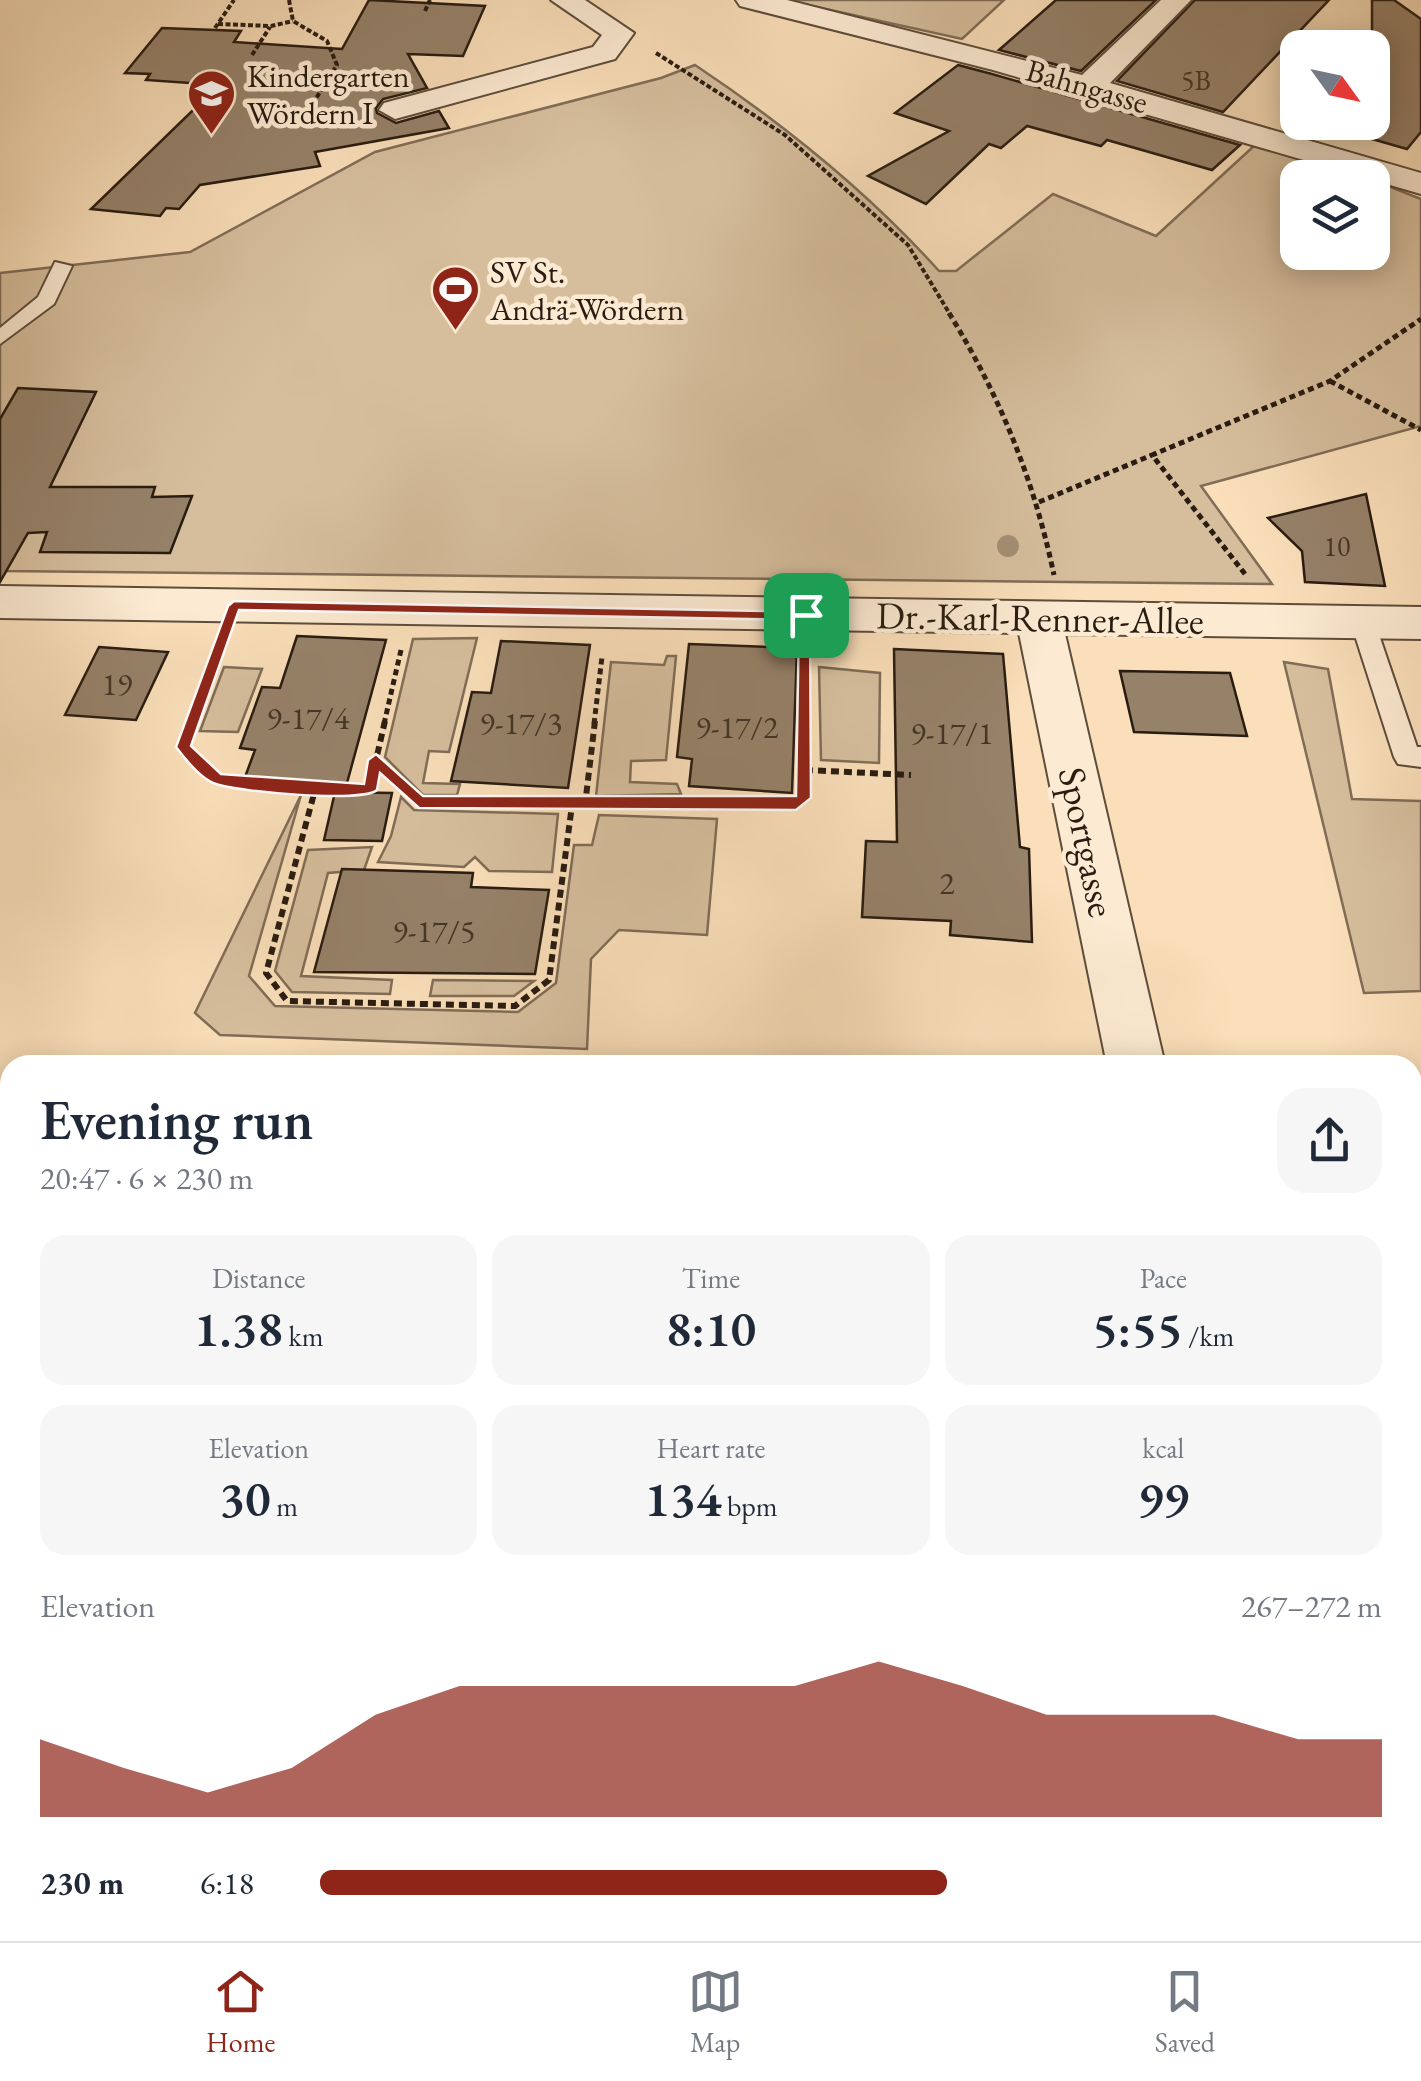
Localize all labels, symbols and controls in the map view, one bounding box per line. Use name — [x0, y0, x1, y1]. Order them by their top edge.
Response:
north arrow — [1280, 30, 1390, 140]
map controls — [1280, 30, 1390, 270]
street label: Bahngasse — [1021, 49, 1153, 123]
place label: Kindergarten Wördern I — [247, 55, 410, 134]
house number: 5B — [1181, 62, 1211, 98]
school or university icon: Kindergarten Wördern I — [186, 68, 238, 136]
button: layers — [1280, 160, 1390, 270]
place label: SV St. Andrä-Wördern — [489, 251, 684, 330]
sports icon: SV St. Andrä-Wördern — [429, 264, 481, 332]
house number: 10 — [1324, 528, 1350, 564]
pin — [764, 573, 849, 658]
icon: arrive — [779, 588, 834, 643]
street label: Dr.-Karl-Renner-Allee — [876, 590, 1204, 645]
house number: 19 — [102, 663, 132, 705]
house number: 9-17/4 — [267, 697, 350, 739]
house number: 9-17/3 — [480, 702, 562, 744]
house number: 9-17/2 — [696, 706, 779, 748]
house number: 9-17/1 — [911, 712, 993, 754]
street label: Sportgasse — [1048, 763, 1127, 921]
house number: 2 — [939, 862, 955, 904]
house number: 9-17/5 — [393, 910, 475, 952]
text: Evening run — [40, 1084, 313, 1155]
button: share — [1277, 1088, 1382, 1193]
text: 20:47 · 6 × 230 m — [40, 1157, 253, 1199]
text: Distance — [212, 1260, 305, 1296]
text: Time — [682, 1260, 740, 1296]
text: Pace — [1140, 1260, 1187, 1296]
text: 1.38 — [194, 1296, 283, 1361]
text: 8:10 — [666, 1296, 756, 1361]
text: 5:55 — [1092, 1296, 1183, 1361]
text: km — [283, 1318, 323, 1354]
text: /km — [1183, 1318, 1234, 1354]
text: Elevation — [208, 1430, 309, 1466]
text: Heart rate — [657, 1430, 765, 1466]
text: kcal — [1142, 1430, 1184, 1466]
text: 30 — [219, 1466, 271, 1531]
text: 134 — [644, 1466, 721, 1531]
text: 99 — [1138, 1466, 1189, 1531]
text: m — [271, 1488, 298, 1524]
text: bpm — [721, 1488, 778, 1524]
text: Elevation — [40, 1585, 155, 1627]
text: 267–272 m — [1241, 1585, 1382, 1627]
text: 230 m — [40, 1862, 124, 1904]
text: 6:18 — [200, 1862, 254, 1904]
tab: Home — [206, 1964, 275, 2060]
tab: Map — [688, 1964, 743, 2060]
tab: Saved — [1155, 1964, 1215, 2060]

